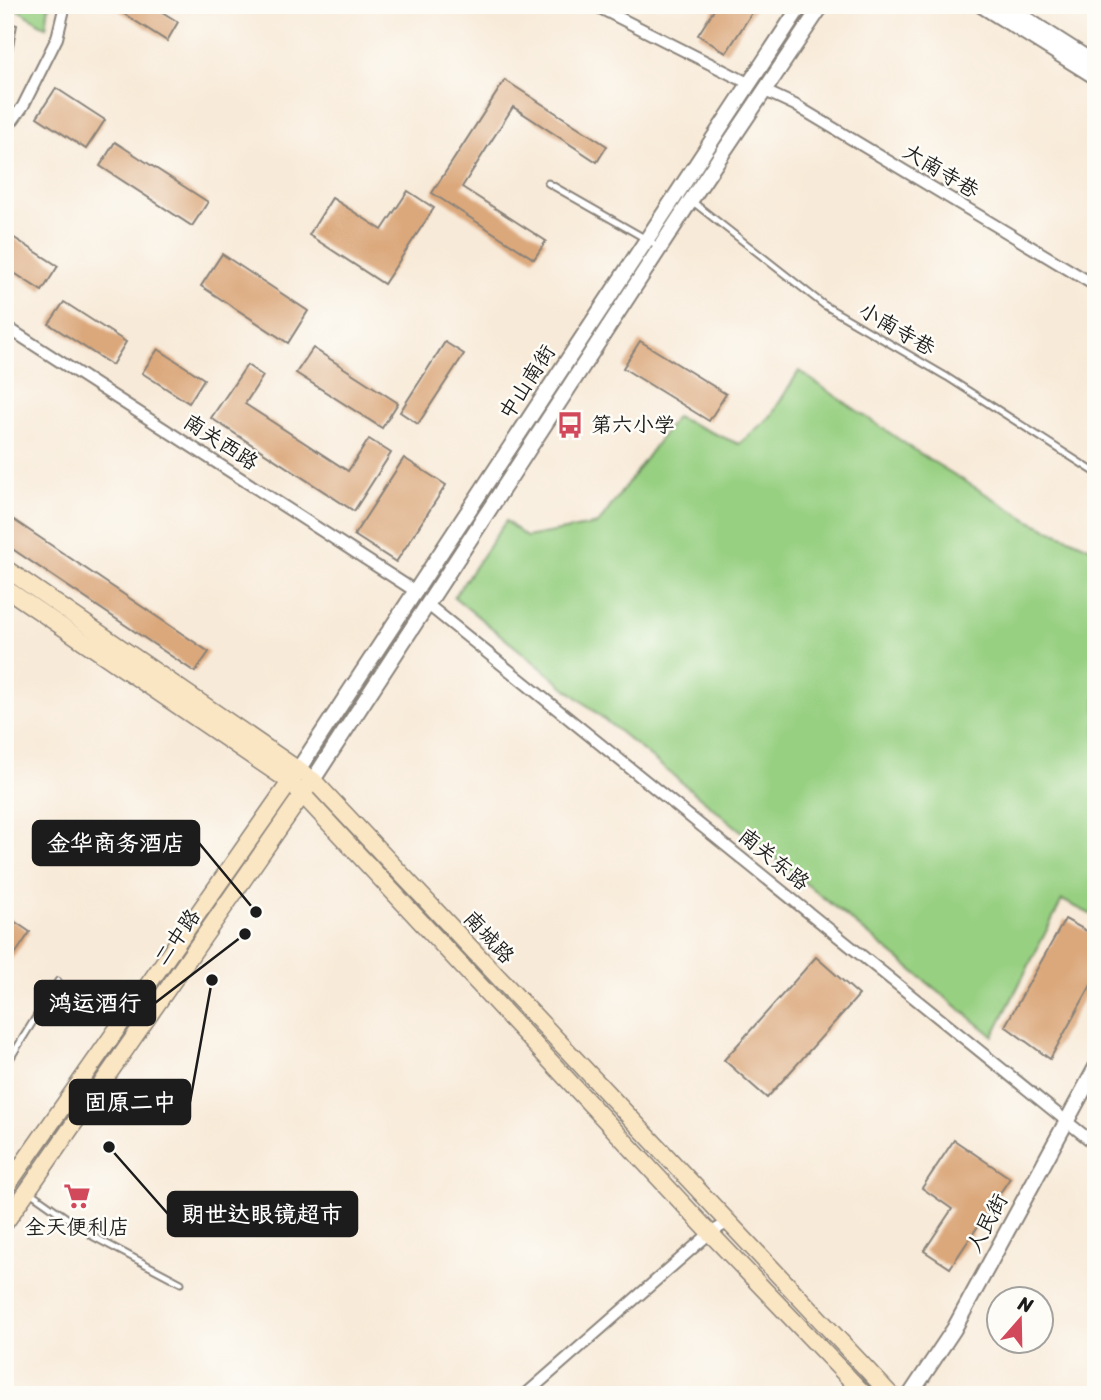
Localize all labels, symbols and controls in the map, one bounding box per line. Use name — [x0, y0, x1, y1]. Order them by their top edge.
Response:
street label: 大南寺巷 — [895, 133, 987, 209]
street label: 小南寺巷 — [851, 292, 943, 366]
street label: 中山南街 — [488, 336, 566, 428]
street label: 南关西路 — [175, 403, 267, 481]
place label: 第六小学 — [591, 406, 675, 444]
bus stop icon: 第六小学 — [555, 410, 585, 440]
street label: 南关东路 — [729, 818, 819, 900]
callout: 金华商务酒店 — [33, 821, 199, 865]
text: 金华商务酒店 — [47, 823, 185, 864]
street label: 二中路 — [143, 900, 211, 974]
street label: 南城路 — [454, 901, 524, 973]
callout: 鸿运酒行 — [35, 981, 155, 1025]
text: 鸿运酒行 — [49, 983, 141, 1024]
callout: 固原二中 — [70, 1080, 190, 1124]
text: 固原二中 — [84, 1082, 176, 1123]
supermarket icon: 全天便利店 — [62, 1181, 92, 1211]
street label: 人民街 — [955, 1186, 1019, 1260]
callout: 朗世达眼镜超市 — [168, 1192, 357, 1236]
text: 朗世达眼镜超市 — [182, 1194, 343, 1235]
place label: 全天便利店 — [25, 1208, 130, 1246]
north arrow — [986, 1284, 1056, 1354]
text: N — [1013, 1286, 1038, 1323]

